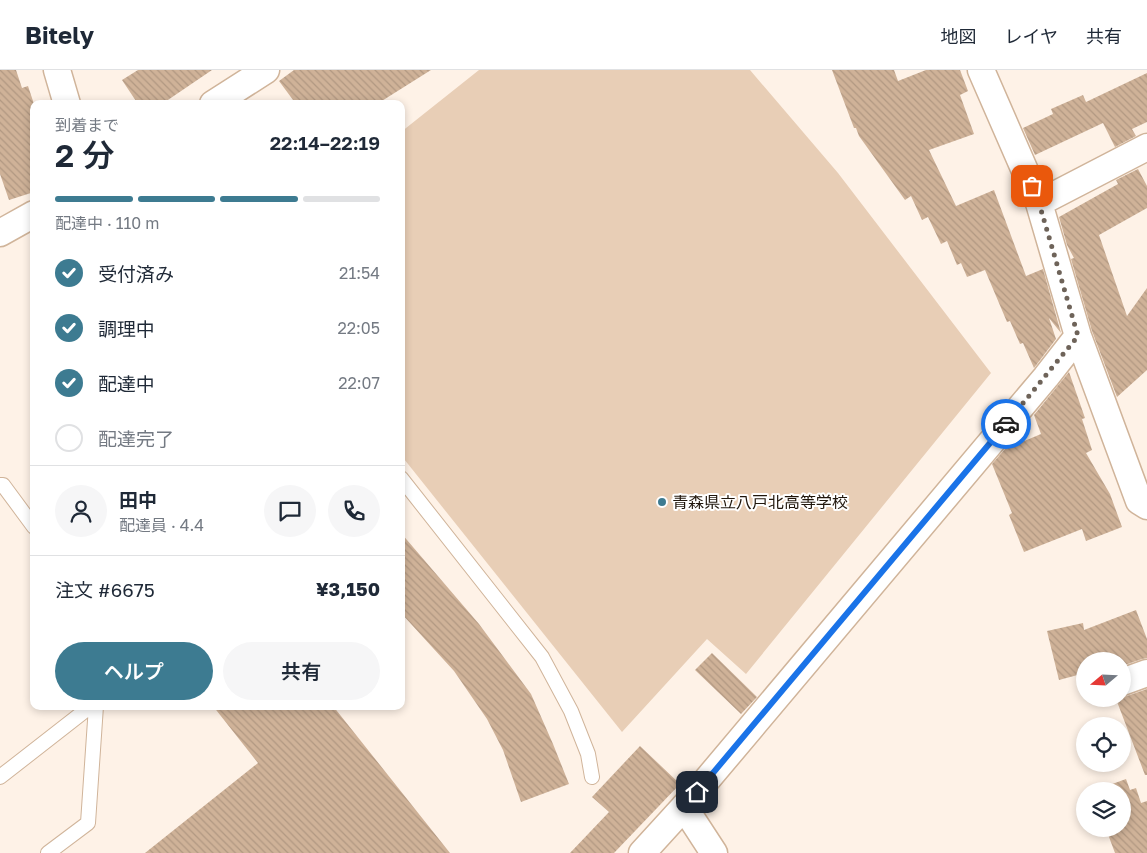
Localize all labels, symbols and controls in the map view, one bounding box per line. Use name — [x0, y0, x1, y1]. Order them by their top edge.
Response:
text: Bitely — [25, 20, 94, 49]
text: 地図 — [941, 25, 977, 47]
text: レイヤ — [1005, 25, 1058, 47]
text: 共有 — [1086, 25, 1122, 47]
text: 到着まで — [55, 115, 119, 135]
text: 22:14–22:19 — [270, 131, 380, 154]
text: 2 分 — [55, 136, 114, 174]
pin — [1011, 165, 1053, 207]
icon: bag — [1018, 172, 1046, 200]
text: 配達中 · 110 m — [55, 213, 159, 233]
icon: check — [55, 259, 83, 287]
text: 受付済み — [98, 262, 174, 285]
text: 21:54 — [339, 263, 380, 283]
icon: check — [55, 314, 83, 342]
text: 調理中 — [98, 317, 155, 340]
text: 22:05 — [337, 318, 380, 338]
icon: check — [55, 369, 83, 397]
text: 配達中 — [98, 372, 155, 395]
text: 22:07 — [338, 373, 380, 393]
courier — [981, 399, 1031, 449]
icon: car — [992, 410, 1020, 438]
text: 配達完了 — [98, 427, 174, 450]
button: person — [55, 485, 107, 537]
button: chat — [264, 485, 316, 537]
button: phone — [328, 485, 380, 537]
text: 田中 — [119, 488, 157, 511]
place label: 青森県立八戸北高等学校 — [672, 492, 848, 512]
marker: 青森県立八戸北高等学校 — [656, 496, 668, 508]
text: 配達員 · 4.4 — [119, 515, 204, 535]
text: ¥3,150 — [316, 577, 380, 600]
text: 注文 #6675 — [55, 578, 155, 601]
button: ヘルプ — [55, 642, 213, 700]
button: 共有 — [223, 642, 380, 700]
north arrow — [1076, 652, 1131, 708]
map controls — [1076, 652, 1131, 837]
button: locate — [1076, 717, 1131, 772]
pin — [676, 771, 718, 813]
icon: home — [683, 778, 711, 806]
button: layers — [1076, 782, 1131, 837]

